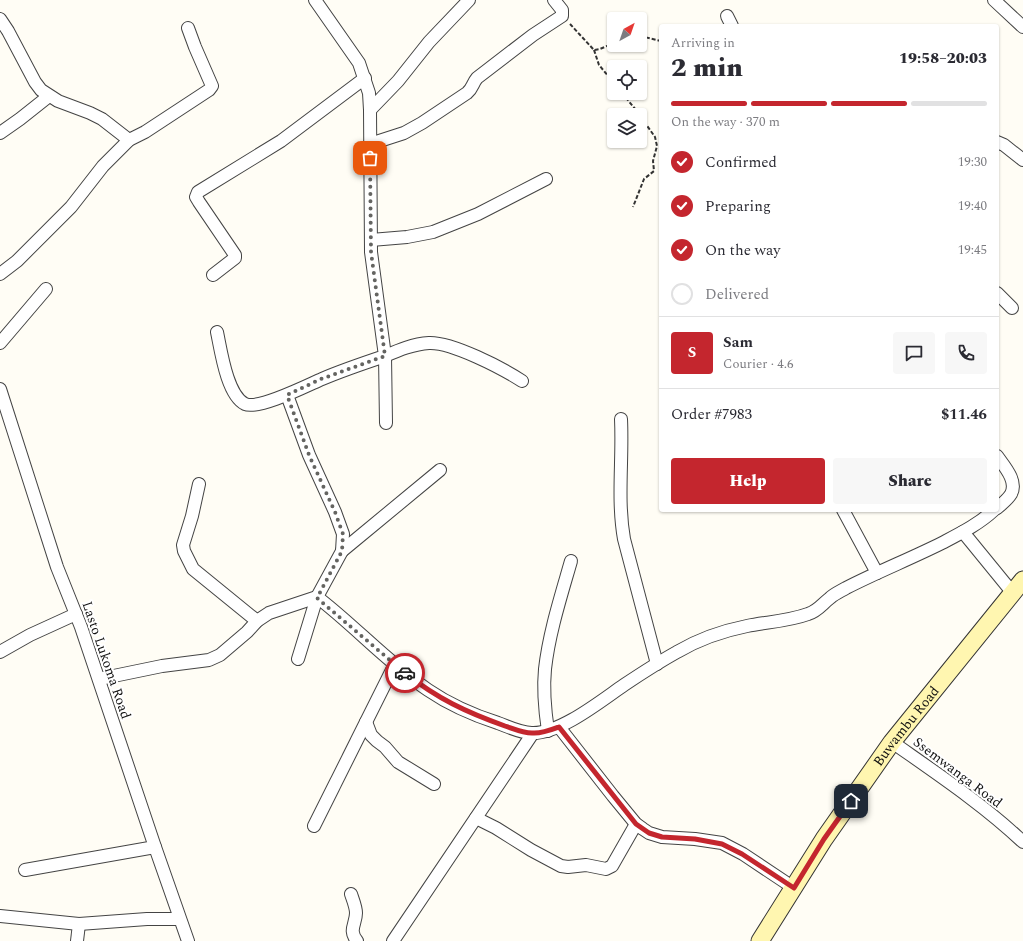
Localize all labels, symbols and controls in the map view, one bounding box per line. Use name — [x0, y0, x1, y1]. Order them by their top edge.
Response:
north arrow — [607, 12, 647, 52]
map controls — [607, 12, 647, 148]
text: Arriving in — [671, 33, 735, 53]
text: 19:58–20:03 — [899, 47, 987, 70]
text: 2 min — [671, 48, 743, 88]
button: locate — [607, 60, 647, 100]
button: layers — [607, 108, 647, 148]
text: On the way · 370 m — [671, 112, 780, 132]
pin — [353, 141, 387, 175]
icon: bag — [359, 147, 381, 169]
icon: check — [671, 151, 693, 173]
text: Confirmed — [705, 151, 777, 174]
text: 19:30 — [958, 152, 987, 172]
icon: check — [671, 195, 693, 217]
text: Preparing — [705, 195, 771, 218]
text: 19:40 — [958, 196, 987, 216]
icon: check — [671, 239, 693, 261]
text: On the way — [705, 239, 780, 262]
text: 19:45 — [958, 240, 987, 260]
text: Delivered — [705, 283, 769, 306]
text: Sam — [723, 331, 753, 354]
button: chat — [893, 332, 935, 374]
button: phone — [945, 332, 987, 374]
text: S — [688, 341, 696, 364]
text: Courier · 4.6 — [723, 354, 793, 374]
text: Order #7983 — [671, 403, 752, 426]
text: $11.46 — [941, 403, 987, 426]
button: Help — [671, 458, 825, 504]
button: Share — [833, 458, 987, 504]
street label: Lasto Lukoma Road — [77, 598, 137, 722]
courier — [385, 653, 425, 693]
icon: car — [394, 662, 416, 684]
street label: Buwambu Road — [868, 681, 944, 771]
street label: Ssemwanga Road — [909, 732, 1007, 813]
pin — [834, 784, 868, 818]
icon: home — [840, 790, 862, 812]

